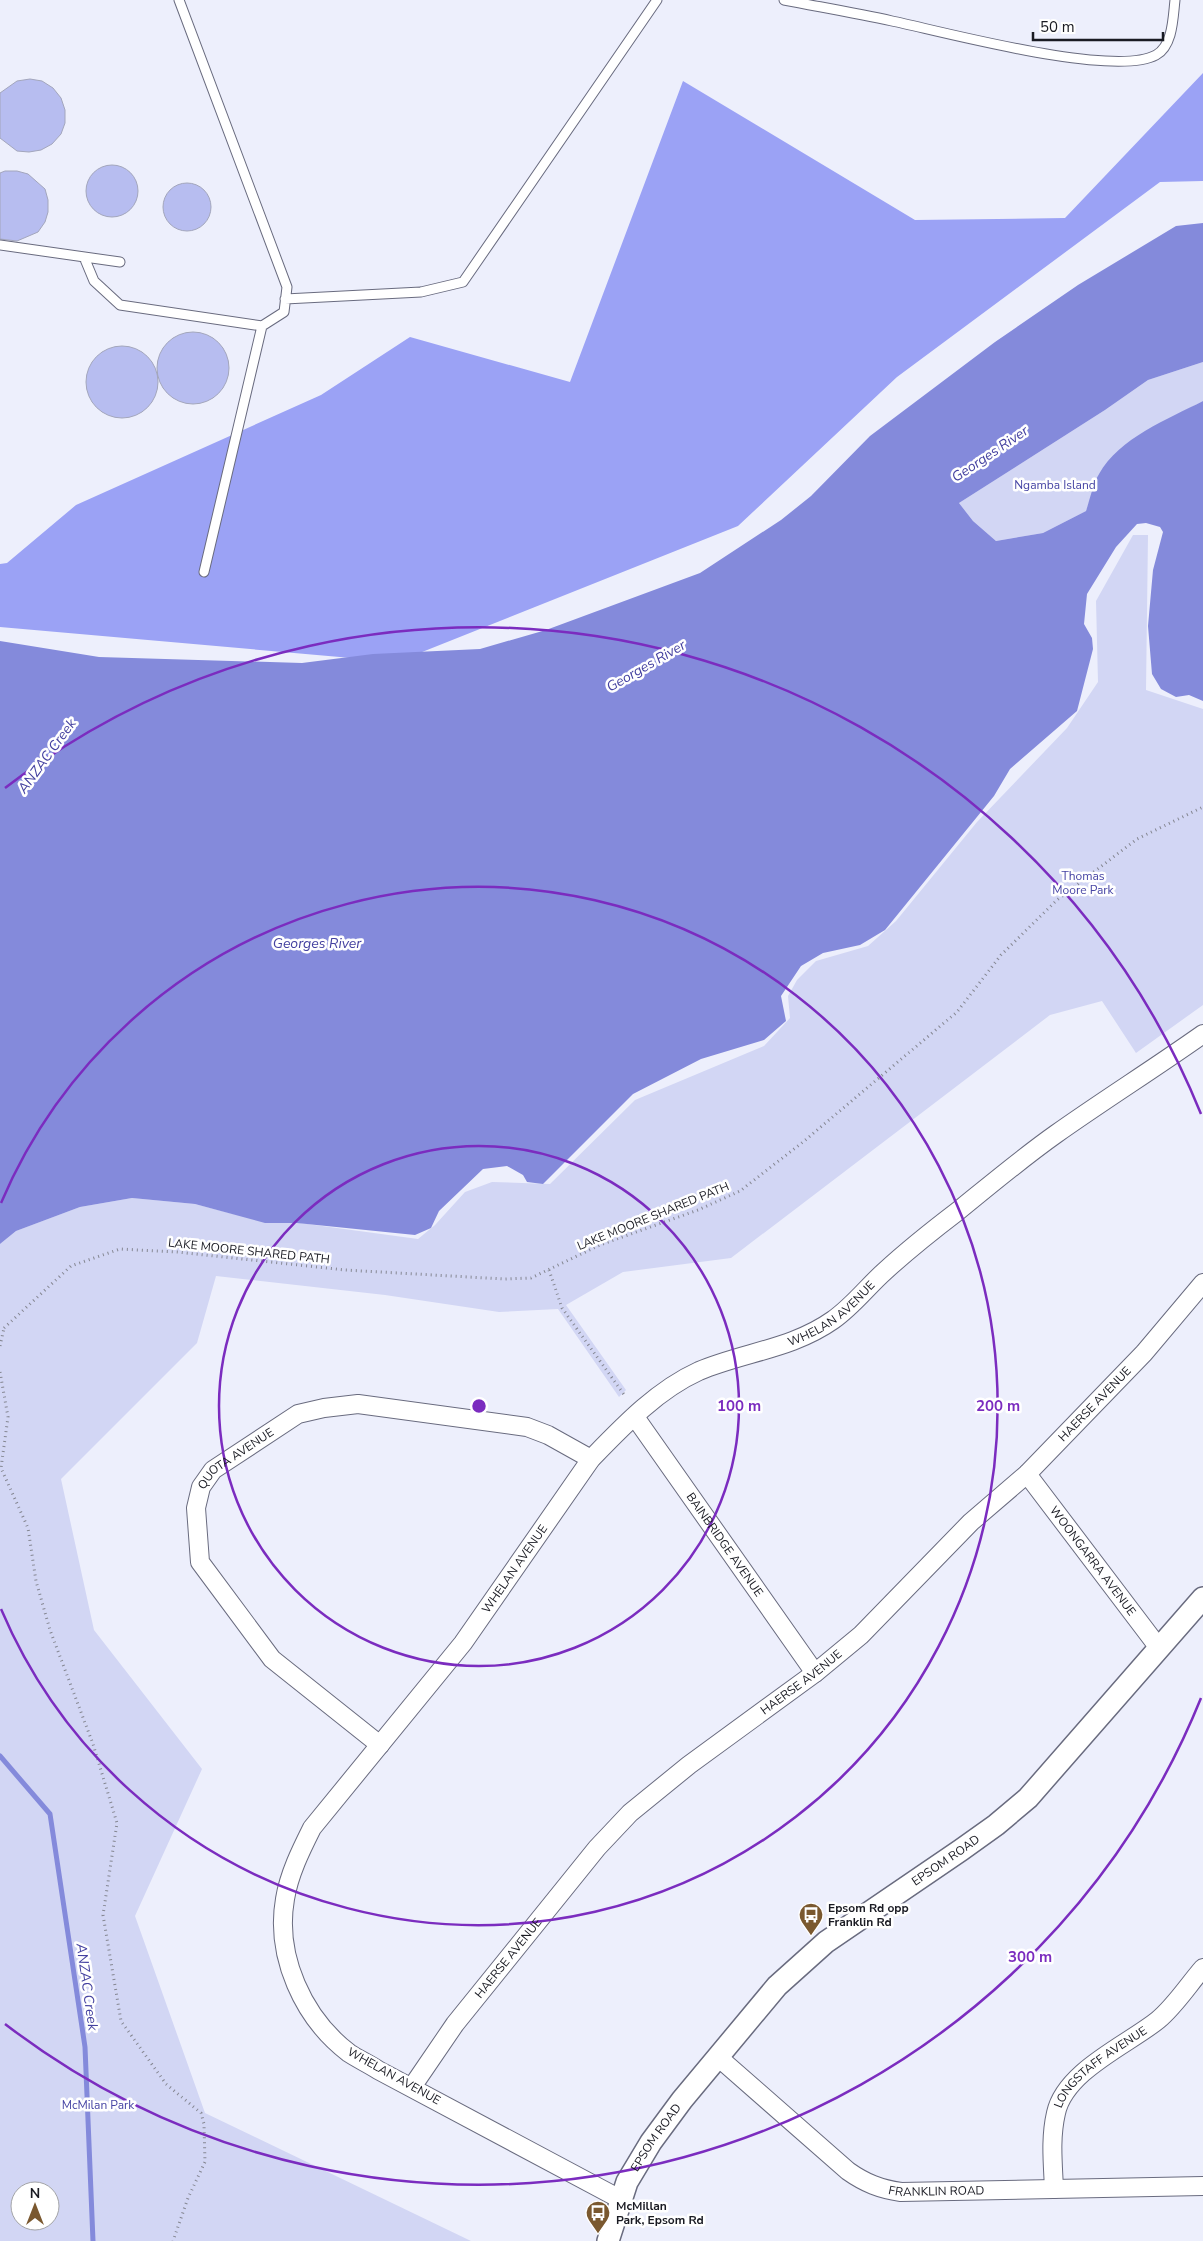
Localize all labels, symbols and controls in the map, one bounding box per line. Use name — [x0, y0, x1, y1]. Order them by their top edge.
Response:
scale bar — [1033, 10, 1163, 42]
text: 50 m — [1040, 17, 1075, 37]
water label: Georges River — [948, 421, 1033, 487]
park label: Ngamba Island — [1014, 477, 1096, 493]
water label: Georges River — [603, 635, 690, 696]
water label: ANZAC Creek — [13, 714, 81, 798]
park label: Thomas Moore Park — [1052, 868, 1115, 898]
water label: Georges River — [273, 934, 362, 953]
street label: LAKE MOORE SHARED PATH — [575, 1178, 731, 1254]
street label: LAKE MOORE SHARED PATH — [167, 1235, 331, 1267]
street label: WHELAN AVENUE — [785, 1277, 878, 1350]
street label: HAERSE AVENUE — [1055, 1363, 1135, 1445]
text: 100 m — [717, 1396, 761, 1416]
text: 200 m — [976, 1396, 1020, 1416]
centre of rings — [470, 1397, 488, 1415]
street label: QUOTA AVENUE — [194, 1424, 277, 1492]
street label: BAINBRIDGE AVENUE — [683, 1489, 767, 1600]
street label: WOONGARRA AVENUE — [1046, 1503, 1140, 1619]
street label: WHELAN AVENUE — [478, 1521, 551, 1616]
street label: HAERSE AVENUE — [757, 1646, 845, 1718]
street label: EPSOM ROAD — [908, 1831, 983, 1889]
place label: Epsom Rd opp Franklin Rd — [828, 1900, 909, 1930]
bus stop icon: Epsom Rd opp Franklin Rd — [798, 1902, 824, 1936]
street label: HAERSE AVENUE — [471, 1915, 545, 2001]
water label: ANZAC Creek — [71, 1941, 103, 2033]
text: 300 m — [1008, 1947, 1052, 1967]
street label: LONGSTAFF AVENUE — [1050, 2023, 1150, 2110]
street label: WHELAN AVENUE — [345, 2044, 443, 2108]
park label: McMilan Park — [62, 2097, 135, 2113]
street label: EPSOM ROAD — [627, 2100, 685, 2175]
north arrow — [10, 2181, 60, 2231]
street label: FRANKLIN ROAD — [887, 2182, 985, 2200]
text: N — [30, 2184, 40, 2203]
place label: McMillan Park, Epsom Rd — [616, 2198, 704, 2228]
bus stop icon: McMillan Park, Epsom Rd — [585, 2200, 611, 2234]

